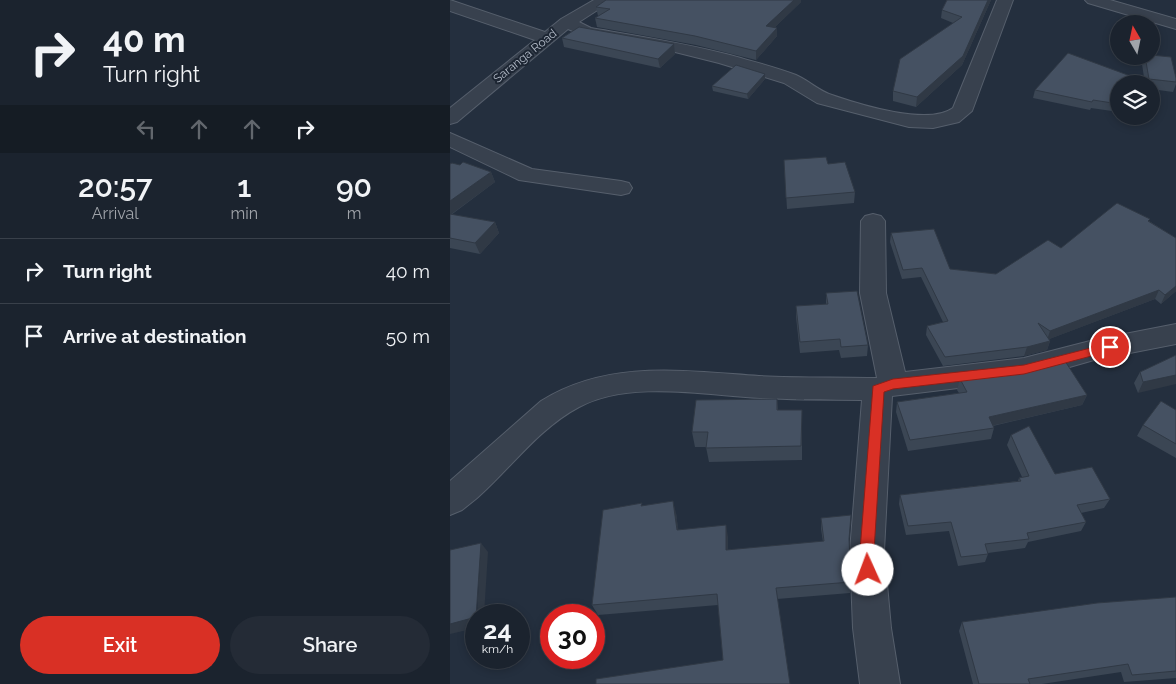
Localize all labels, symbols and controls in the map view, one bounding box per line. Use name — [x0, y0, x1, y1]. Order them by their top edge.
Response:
north arrow — [1110, 15, 1160, 65]
map controls — [1110, 15, 1160, 125]
text: 40 m — [103, 19, 185, 60]
icon: right — [20, 20, 85, 85]
street label: Saranga Road — [491, 26, 559, 86]
text: Turn right — [103, 61, 200, 87]
button: layers — [1110, 75, 1160, 125]
icon: left — [132, 115, 160, 143]
icon: ahead — [185, 115, 213, 143]
icon: ahead — [238, 115, 266, 143]
icon: right — [291, 115, 319, 143]
text: 20:57 — [78, 169, 153, 204]
text: 1 — [237, 169, 251, 204]
text: 90 — [336, 169, 372, 204]
text: Arrival — [92, 204, 139, 223]
text: min — [230, 204, 258, 223]
text: m — [347, 204, 361, 223]
icon: right — [20, 257, 48, 285]
text: Turn right — [63, 260, 152, 282]
text: 40 m — [386, 260, 430, 282]
icon: arrive — [20, 322, 48, 350]
text: Arrive at destination — [63, 325, 247, 347]
text: 50 m — [386, 325, 430, 347]
pin — [1089, 326, 1131, 368]
icon: arrive — [1096, 333, 1124, 361]
position arrow — [841, 543, 893, 595]
speed limit sign: 30 — [540, 604, 605, 669]
text: 24 — [483, 615, 512, 645]
button: Exit — [20, 616, 220, 674]
button: Share — [230, 616, 430, 674]
text: km/h — [482, 642, 513, 656]

